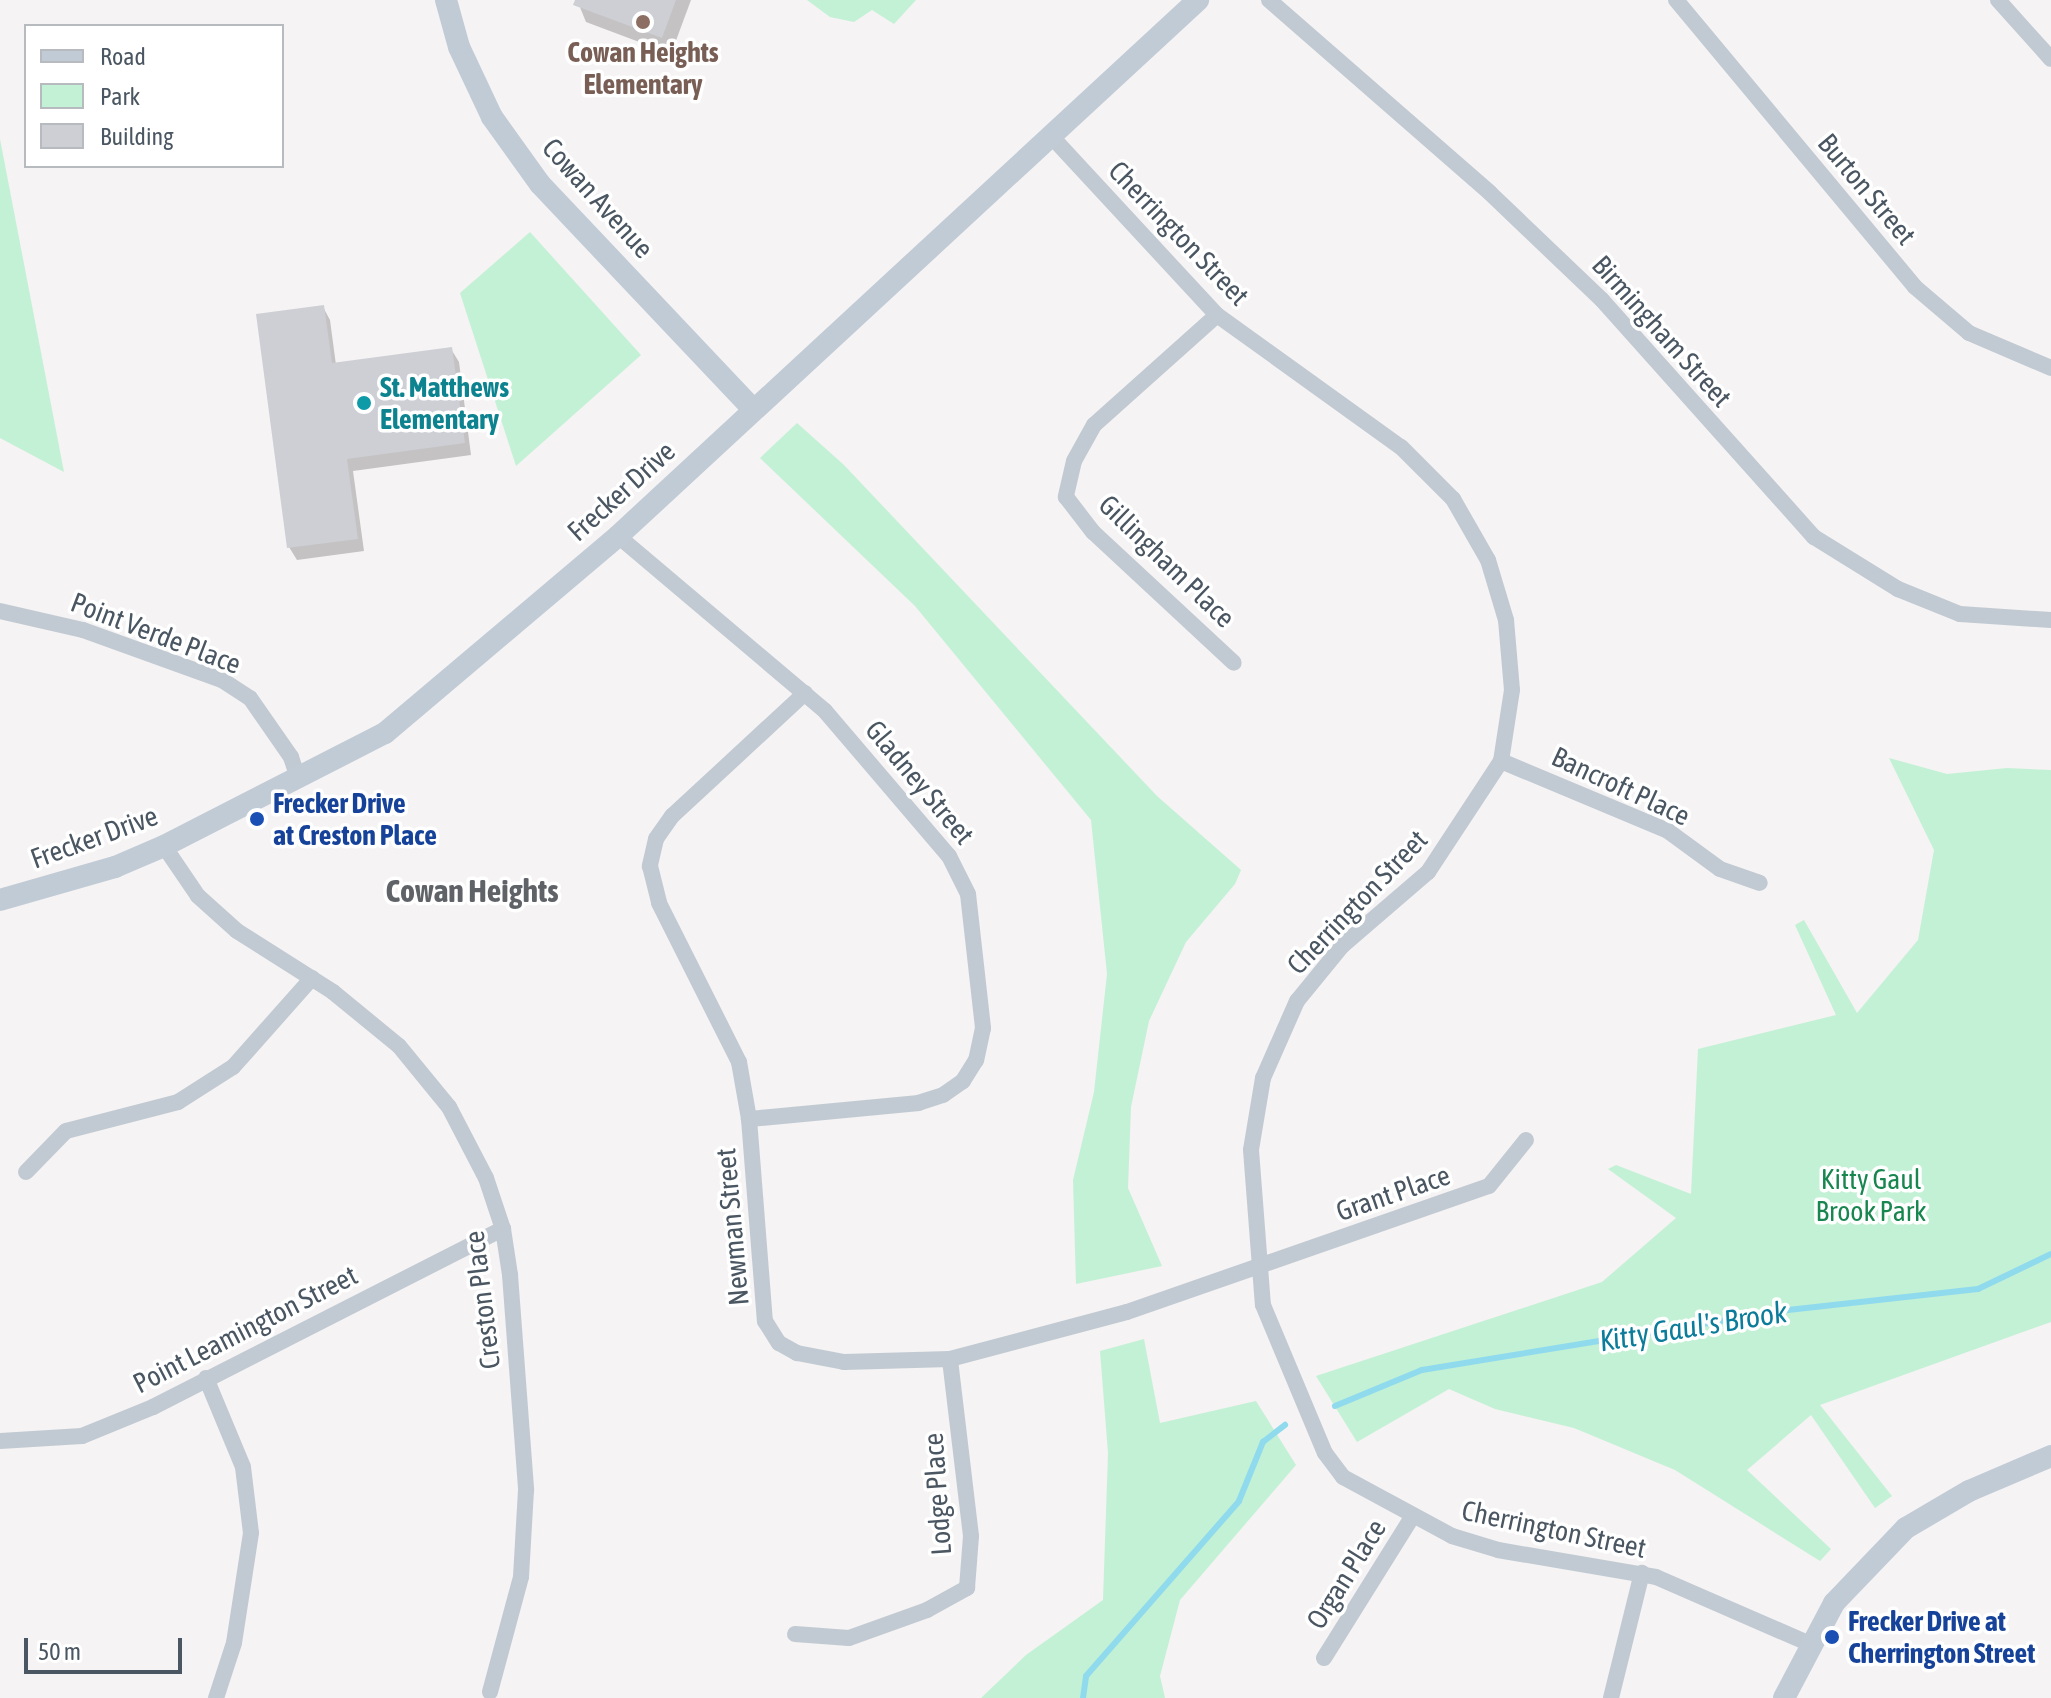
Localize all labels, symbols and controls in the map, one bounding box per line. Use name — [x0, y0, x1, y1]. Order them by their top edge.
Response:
marker: Cowan Heights Elementary — [634, 13, 652, 31]
legend — [24, 24, 284, 168]
place label: Cowan Heights Elementary — [567, 35, 719, 101]
text: Road — [100, 43, 146, 70]
text: Park — [100, 83, 140, 110]
text: Building — [100, 123, 173, 150]
street label: Burton Street — [1811, 127, 1923, 251]
street label: Cowan Avenue — [535, 131, 661, 265]
street label: Cherrington Street — [1102, 154, 1256, 312]
street label: Birmingham Street — [1585, 248, 1739, 414]
place label: St. Matthews Elementary — [380, 370, 509, 436]
marker: St. Matthews Elementary — [355, 394, 373, 412]
street label: Frecker Drive — [560, 434, 682, 548]
street label: Gillingham Place — [1092, 488, 1242, 634]
street label: Point Verde Place — [66, 585, 246, 681]
street label: Gladney Street — [858, 713, 982, 851]
street label: Bancroft Place — [1547, 739, 1695, 833]
place label: Frecker Drive at Creston Place — [273, 786, 437, 852]
street label: Frecker Drive — [26, 798, 162, 876]
marker: Frecker Drive at Creston Place — [248, 810, 266, 828]
street label: Cherrington Street — [1280, 823, 1434, 981]
district label: Cowan Heights — [386, 872, 558, 910]
street label: Newman Street — [708, 1147, 756, 1307]
street label: Grant Place — [1332, 1158, 1454, 1228]
park label: Kitty Gaul Brook Park — [1816, 1162, 1926, 1228]
street label: Creston Place — [457, 1229, 507, 1371]
street label: Point Leamington Street — [127, 1258, 363, 1400]
water label: Kitty Gaul's Brook — [1597, 1293, 1789, 1359]
street label: Lodge Place — [916, 1432, 958, 1556]
street label: Cherrington Street — [1459, 1493, 1649, 1565]
street label: Organ Place — [1299, 1513, 1393, 1635]
place label: Frecker Drive at Cherrington Street — [1848, 1604, 2035, 1670]
scale bar — [28, 1622, 186, 1672]
marker: Frecker Drive at Cherrington Street — [1823, 1628, 1841, 1646]
text: 50 m — [38, 1638, 81, 1665]

